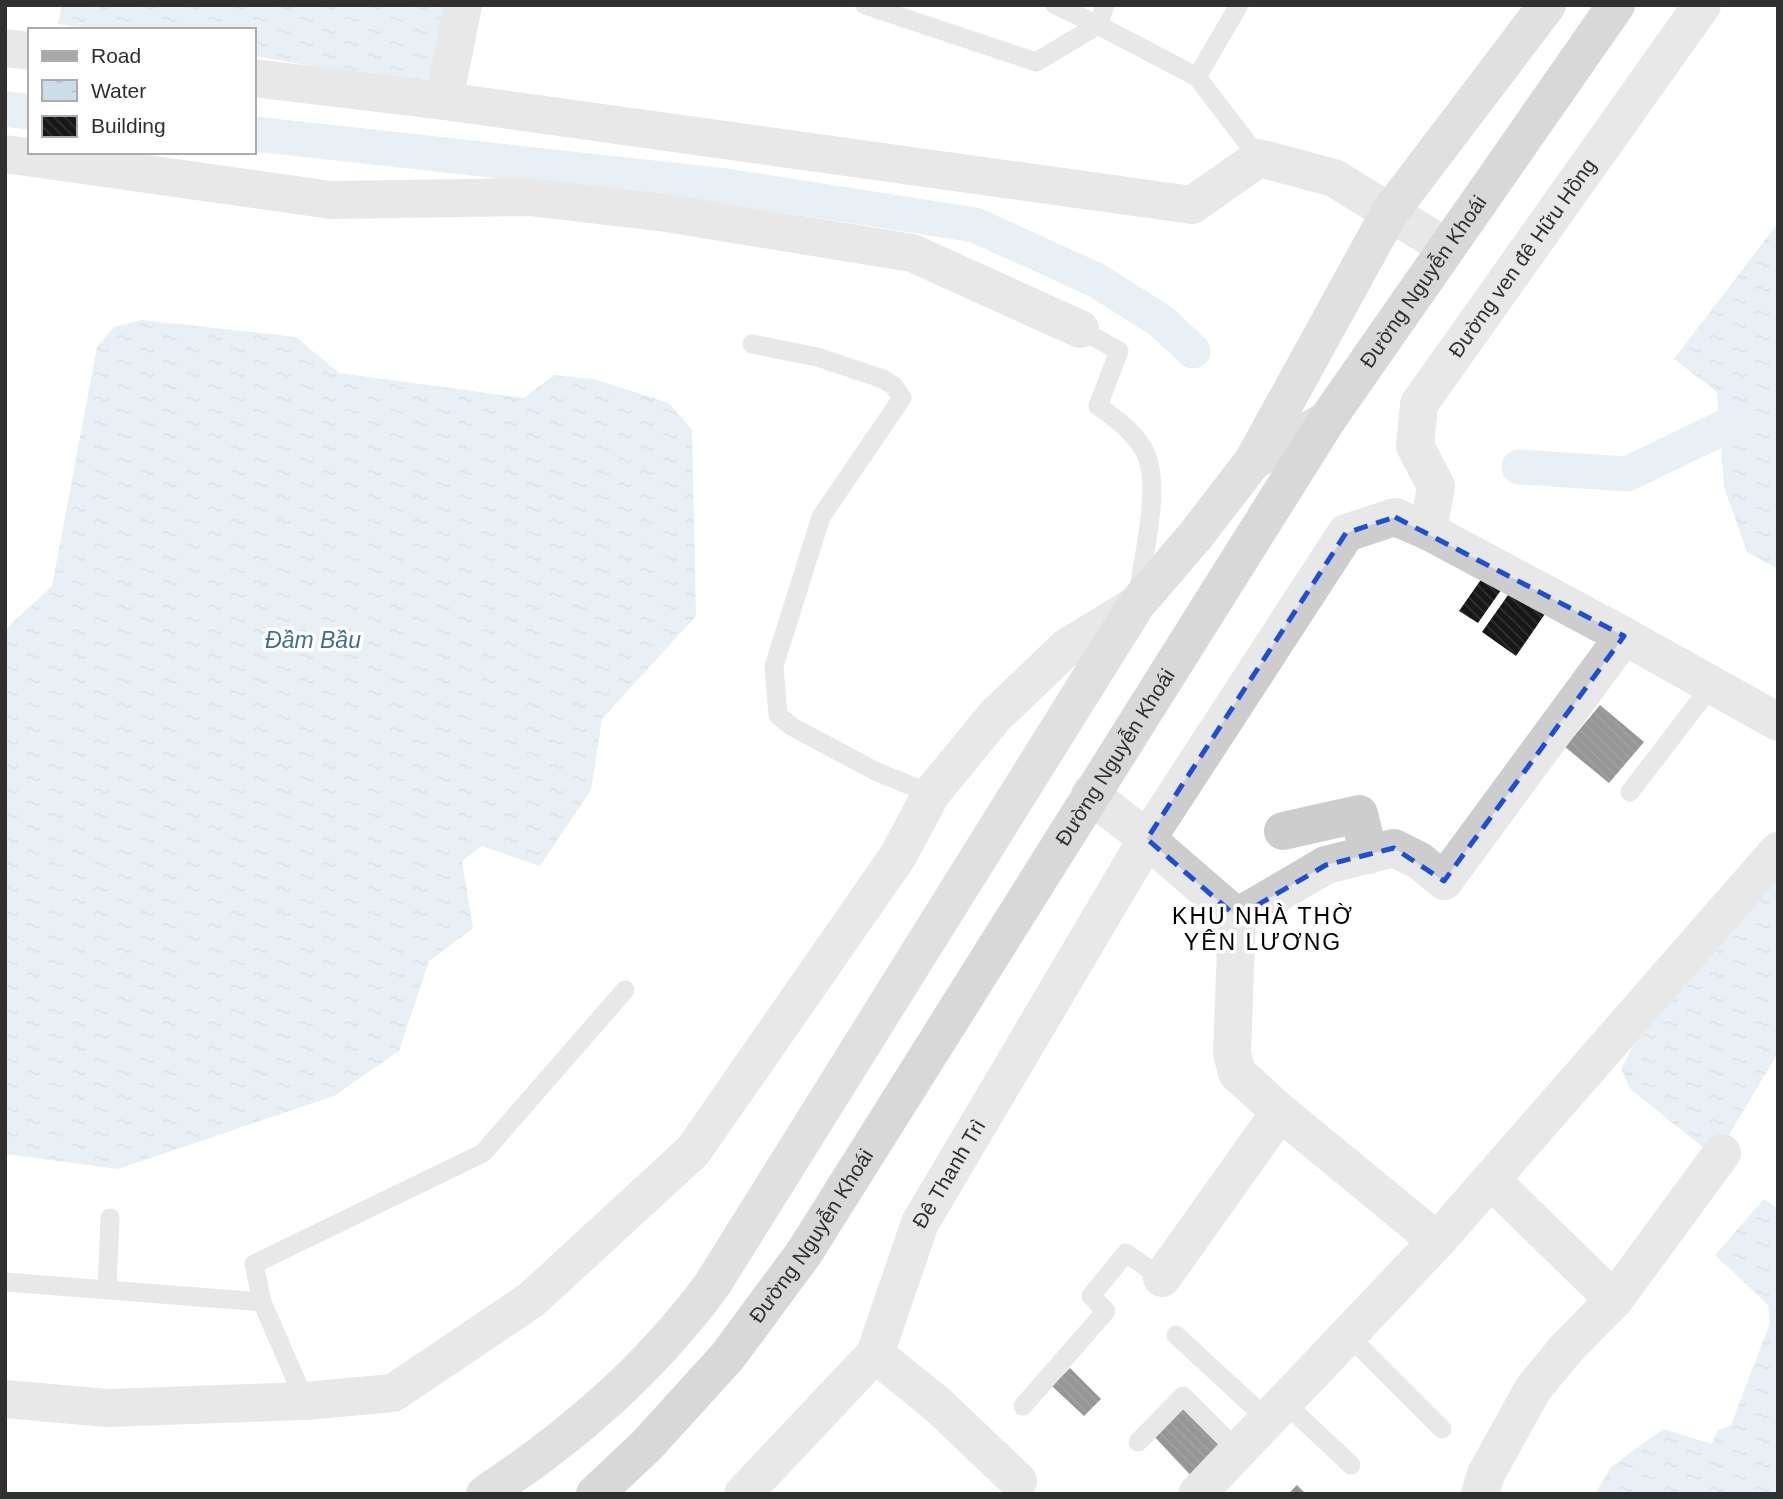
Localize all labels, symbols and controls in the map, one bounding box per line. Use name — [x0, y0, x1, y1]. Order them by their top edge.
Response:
legend — [28, 28, 256, 154]
text: Road — [91, 44, 141, 67]
text: Water — [91, 79, 146, 102]
text: Building — [91, 114, 166, 137]
street label: Đường ven đê Hữu Hồng — [1444, 154, 1600, 362]
street label: Đường Nguyễn Khoái — [1355, 191, 1491, 372]
water label: Đầm Bầu — [265, 627, 361, 653]
street label: Đường Nguyễn Khoái — [1051, 664, 1179, 850]
district label: KHU NHÀ THỜ YÊN LƯƠNG — [1172, 903, 1354, 955]
street label: Đê Thanh Trì — [908, 1115, 990, 1232]
street label: Đường Nguyễn Khoái — [744, 1145, 877, 1327]

